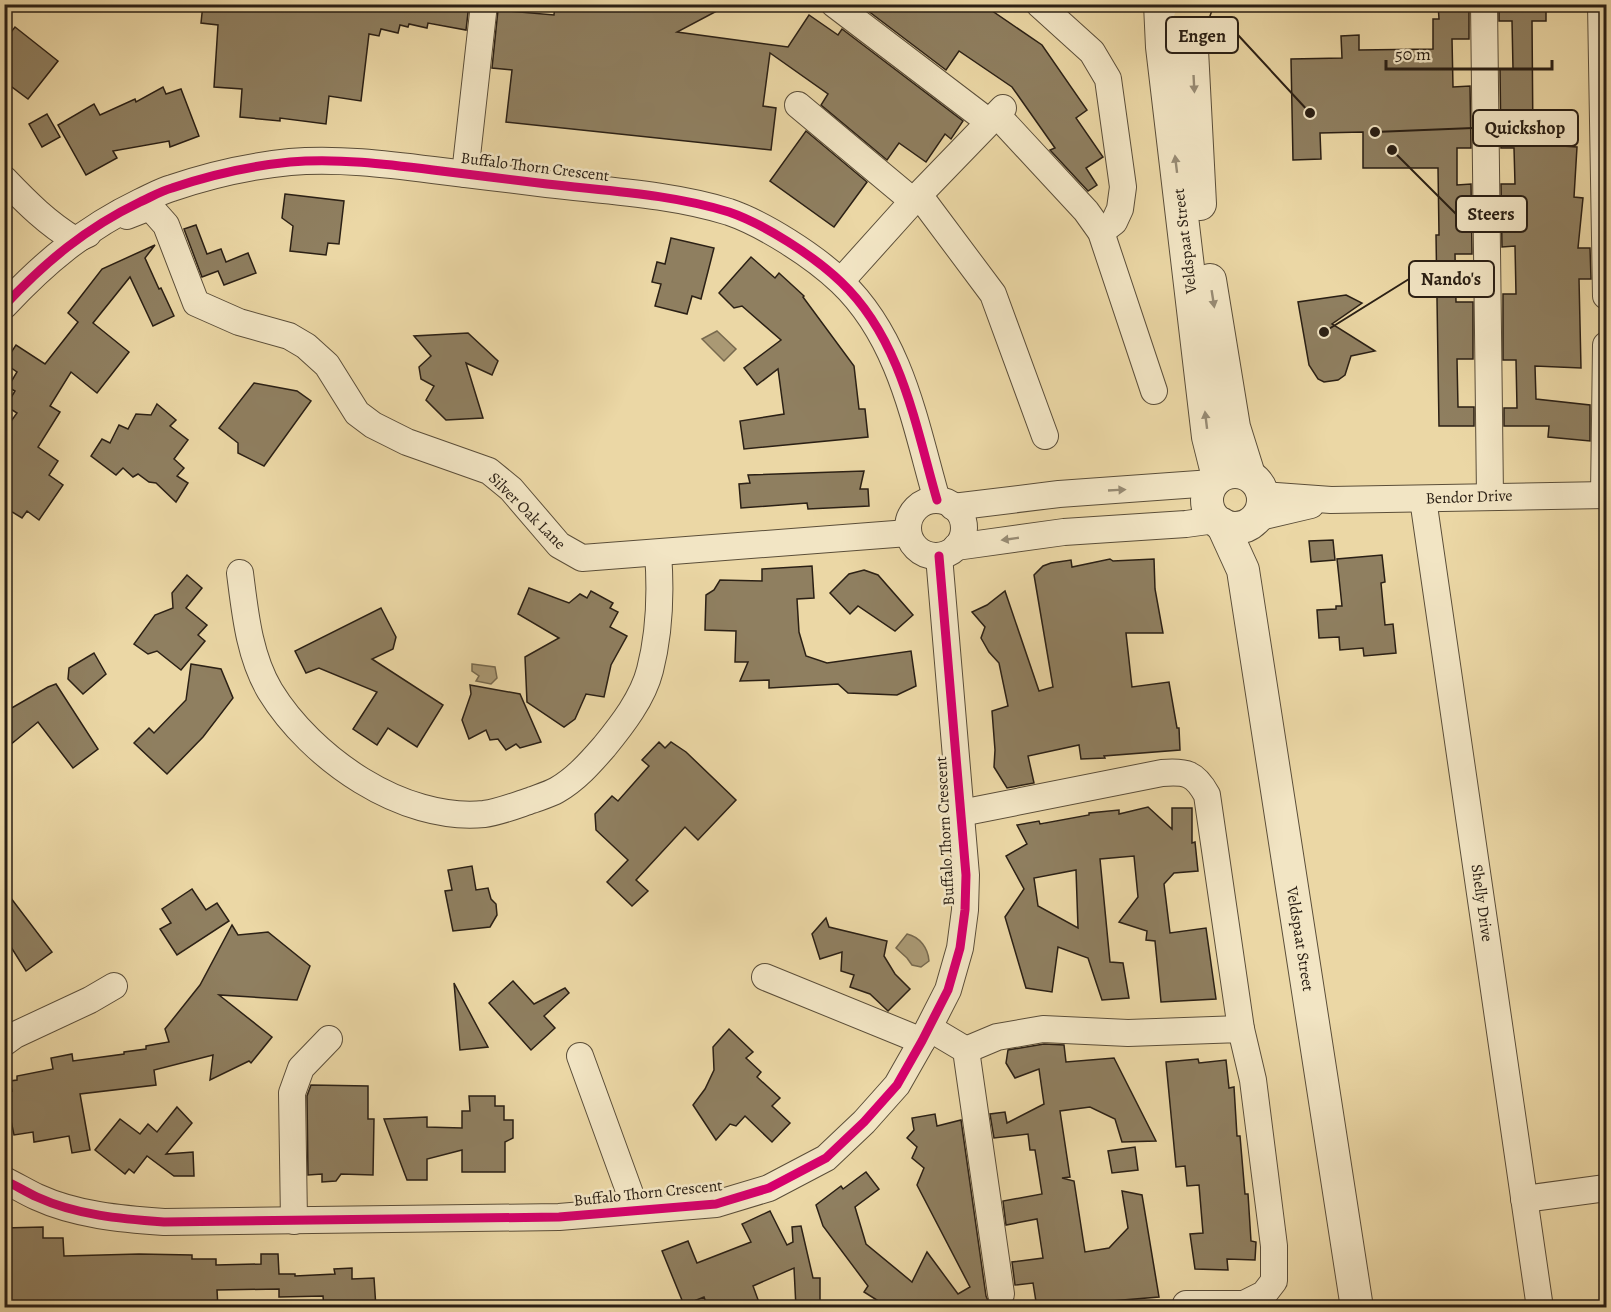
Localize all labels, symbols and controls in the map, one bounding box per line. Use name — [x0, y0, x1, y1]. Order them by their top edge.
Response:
callout: Engen — [1166, 17, 1238, 53]
text: Engen — [1178, 24, 1226, 48]
scale bar — [1386, 33, 1552, 71]
text: 50 m — [1395, 42, 1431, 66]
one-way arrow — [1189, 74, 1199, 93]
callout: Quickshop — [1473, 110, 1578, 146]
text: Quickshop — [1485, 116, 1566, 140]
street label: Buffalo Thorn Crescent — [459, 147, 611, 187]
one-way arrow — [1171, 154, 1181, 173]
street label: Veldspaat Street — [1168, 187, 1202, 296]
callout: Steers — [1456, 196, 1527, 232]
text: Steers — [1467, 202, 1515, 226]
callout: Nando's — [1409, 261, 1494, 297]
text: Nando's — [1421, 267, 1481, 291]
one-way arrow — [1208, 289, 1217, 308]
one-way arrow — [1201, 411, 1211, 430]
street label: Silver Oak Lane — [483, 467, 571, 555]
street label: Bendor Drive — [1425, 484, 1513, 510]
one-way arrow — [1108, 486, 1127, 495]
one-way arrow — [1000, 535, 1019, 544]
street label: Buffalo Thorn Crescent — [930, 756, 960, 906]
street label: Shelly Drive — [1466, 863, 1498, 943]
street label: Veldspaat Street — [1281, 884, 1319, 993]
street label: Buffalo Thorn Crescent — [572, 1174, 724, 1212]

